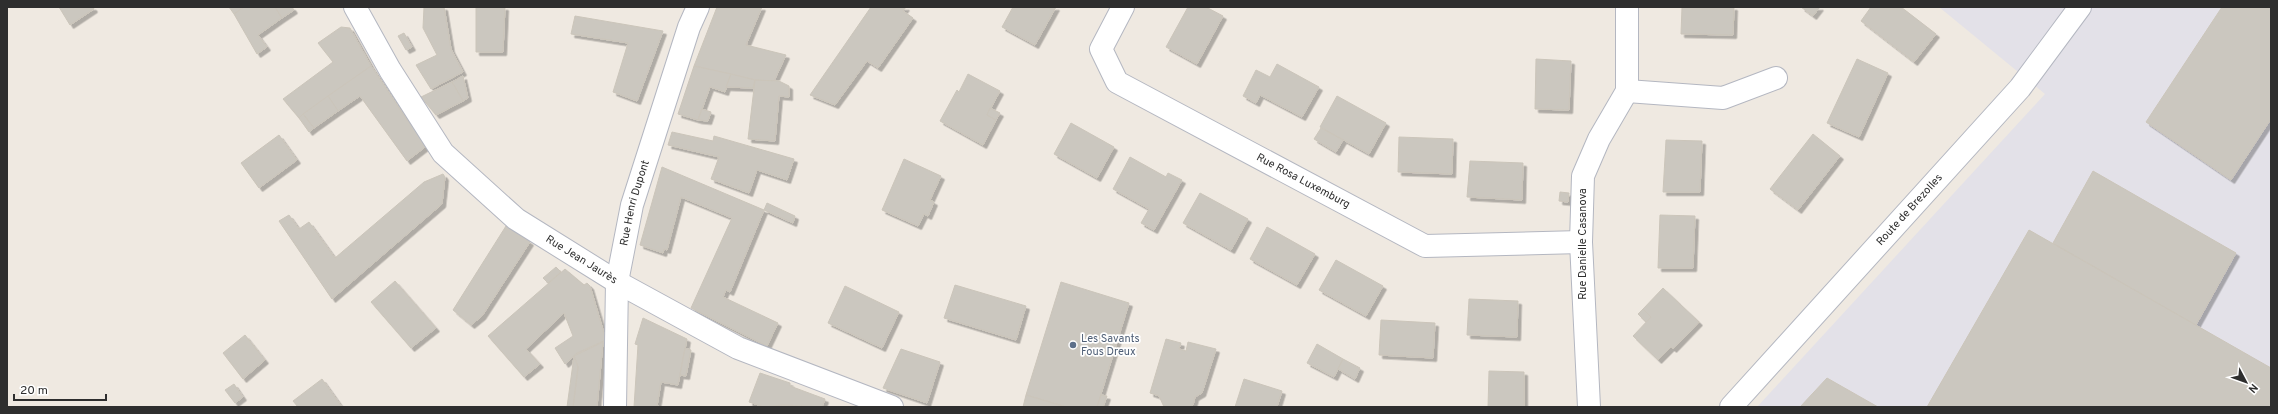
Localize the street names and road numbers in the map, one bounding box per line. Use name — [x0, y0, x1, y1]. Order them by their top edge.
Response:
street label: Rue Rosa Luxemburg — [1254, 150, 1352, 212]
street label: Rue Henri Dupont — [617, 159, 653, 247]
street label: Route de Brezolles — [1873, 171, 1946, 249]
street label: Rue Danielle Casanova — [1576, 188, 1590, 300]
street label: Rue Jean Jaurès — [543, 232, 620, 287]

